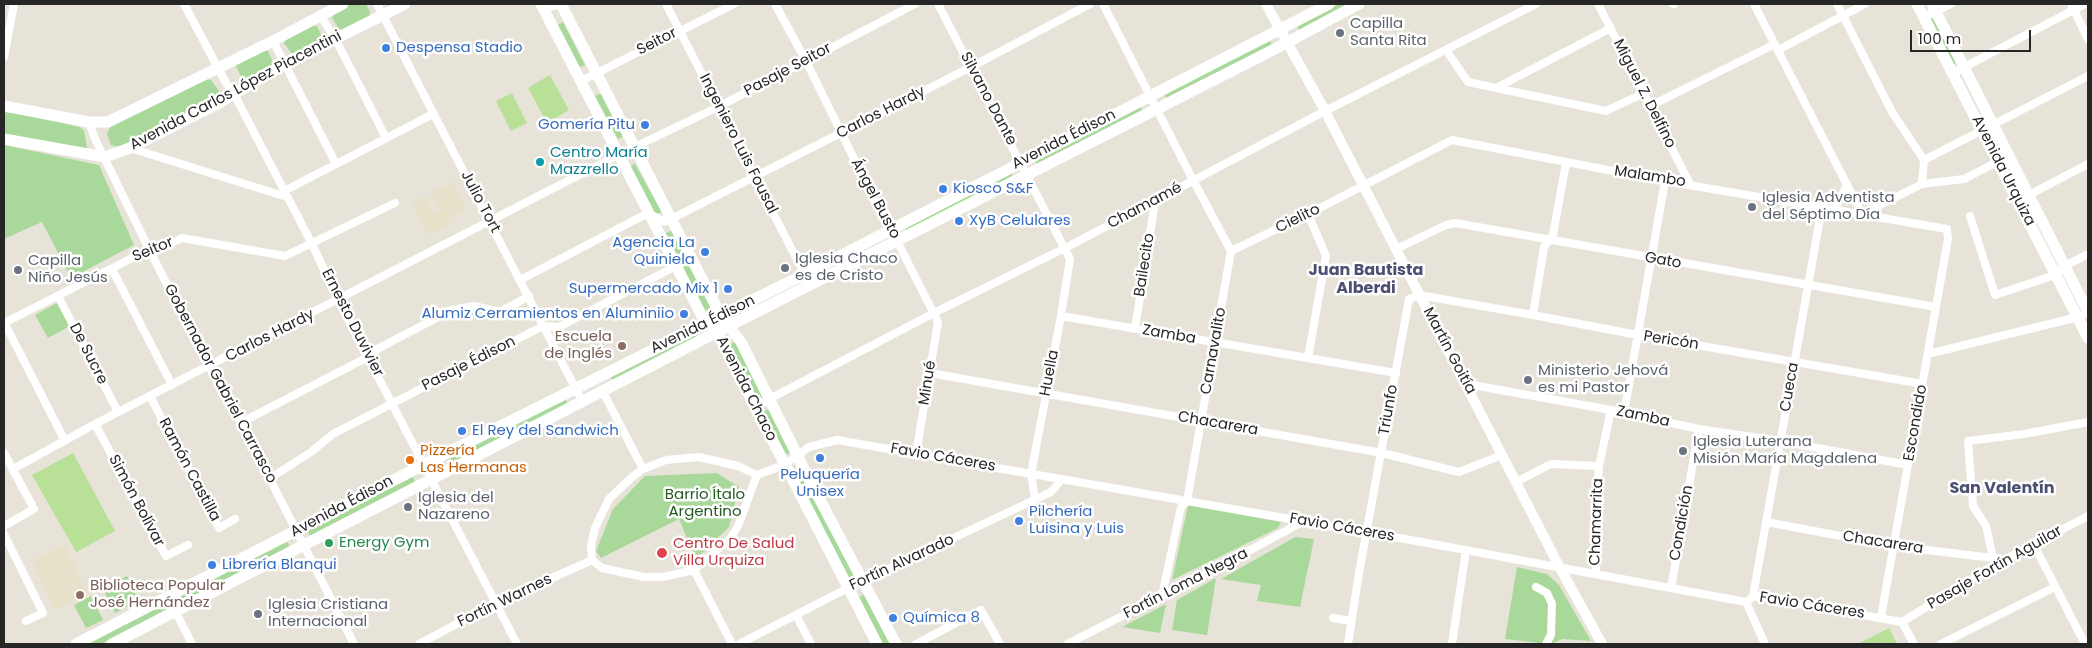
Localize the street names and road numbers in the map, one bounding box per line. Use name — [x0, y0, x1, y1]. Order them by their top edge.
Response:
street label: Seitor — [634, 24, 680, 60]
street label: Avenida Carlos López Piacentini — [127, 27, 345, 155]
street label: Miguel Z. Delfino — [1609, 36, 1679, 152]
street label: Pasaje Seitor — [741, 39, 835, 101]
street label: Silvano Dante — [956, 49, 1020, 149]
street label: Ingeniero Luis Fousal — [695, 71, 781, 217]
street label: Carlos Hardy — [834, 83, 928, 143]
street label: Avenida Édison — [1009, 106, 1119, 174]
street label: Avenida Urquiza — [1967, 113, 2039, 229]
street label: Ángel Busto — [846, 156, 904, 242]
street label: Malambo — [1613, 162, 1687, 192]
street label: Julio Tort — [456, 168, 504, 236]
street label: Chamamé — [1105, 179, 1185, 233]
street label: Cielito — [1273, 201, 1323, 237]
street label: Bailecito — [1131, 232, 1159, 298]
street label: Seitor — [130, 234, 176, 266]
street label: Gato — [1643, 249, 1683, 273]
street label: Ernesto Duvivier — [317, 266, 387, 380]
street label: Gobernador Gabriel Carrasco — [160, 281, 280, 487]
street label: Avenida Édison — [648, 292, 758, 358]
street label: Martín Goitía — [1419, 305, 1479, 397]
street label: Carlos Hardy — [223, 306, 317, 366]
street label: Carnavalito — [1197, 306, 1231, 396]
street label: De Sucre — [65, 320, 111, 388]
street label: Zamba — [1141, 321, 1197, 349]
street label: Pericón — [1642, 328, 1700, 354]
street label: Pasaje Édison — [419, 333, 519, 395]
street label: Avenida Chaco — [712, 333, 780, 445]
street label: Huella — [1037, 348, 1063, 398]
street label: Minué — [916, 359, 940, 407]
street label: Cueca — [1777, 361, 1803, 413]
street label: Triunfo — [1376, 383, 1402, 437]
street label: Escondido — [1900, 383, 1932, 463]
street label: Zamba — [1615, 403, 1671, 431]
street label: Chacarera — [1176, 408, 1260, 440]
street label: Ramón Castilla — [154, 415, 224, 525]
street label: Favio Cáceres — [889, 440, 997, 476]
street label: Simón Bolívar — [104, 452, 168, 550]
street label: Avenida Édison — [287, 472, 397, 542]
street label: Chamarrita — [1586, 478, 1608, 566]
street label: Condición — [1666, 484, 1698, 562]
street label: Favio Cáceres — [1288, 510, 1396, 546]
street label: Pasaje Fortín Aguilar — [1925, 522, 2065, 614]
street label: Chacarera — [1841, 528, 1925, 558]
street label: Fortín Alvarado — [847, 531, 957, 595]
street label: Fortín Loma Negra — [1121, 545, 1251, 623]
street label: Fortín Warnes — [455, 570, 555, 632]
street label: Favio Cáceres — [1758, 589, 1866, 623]

